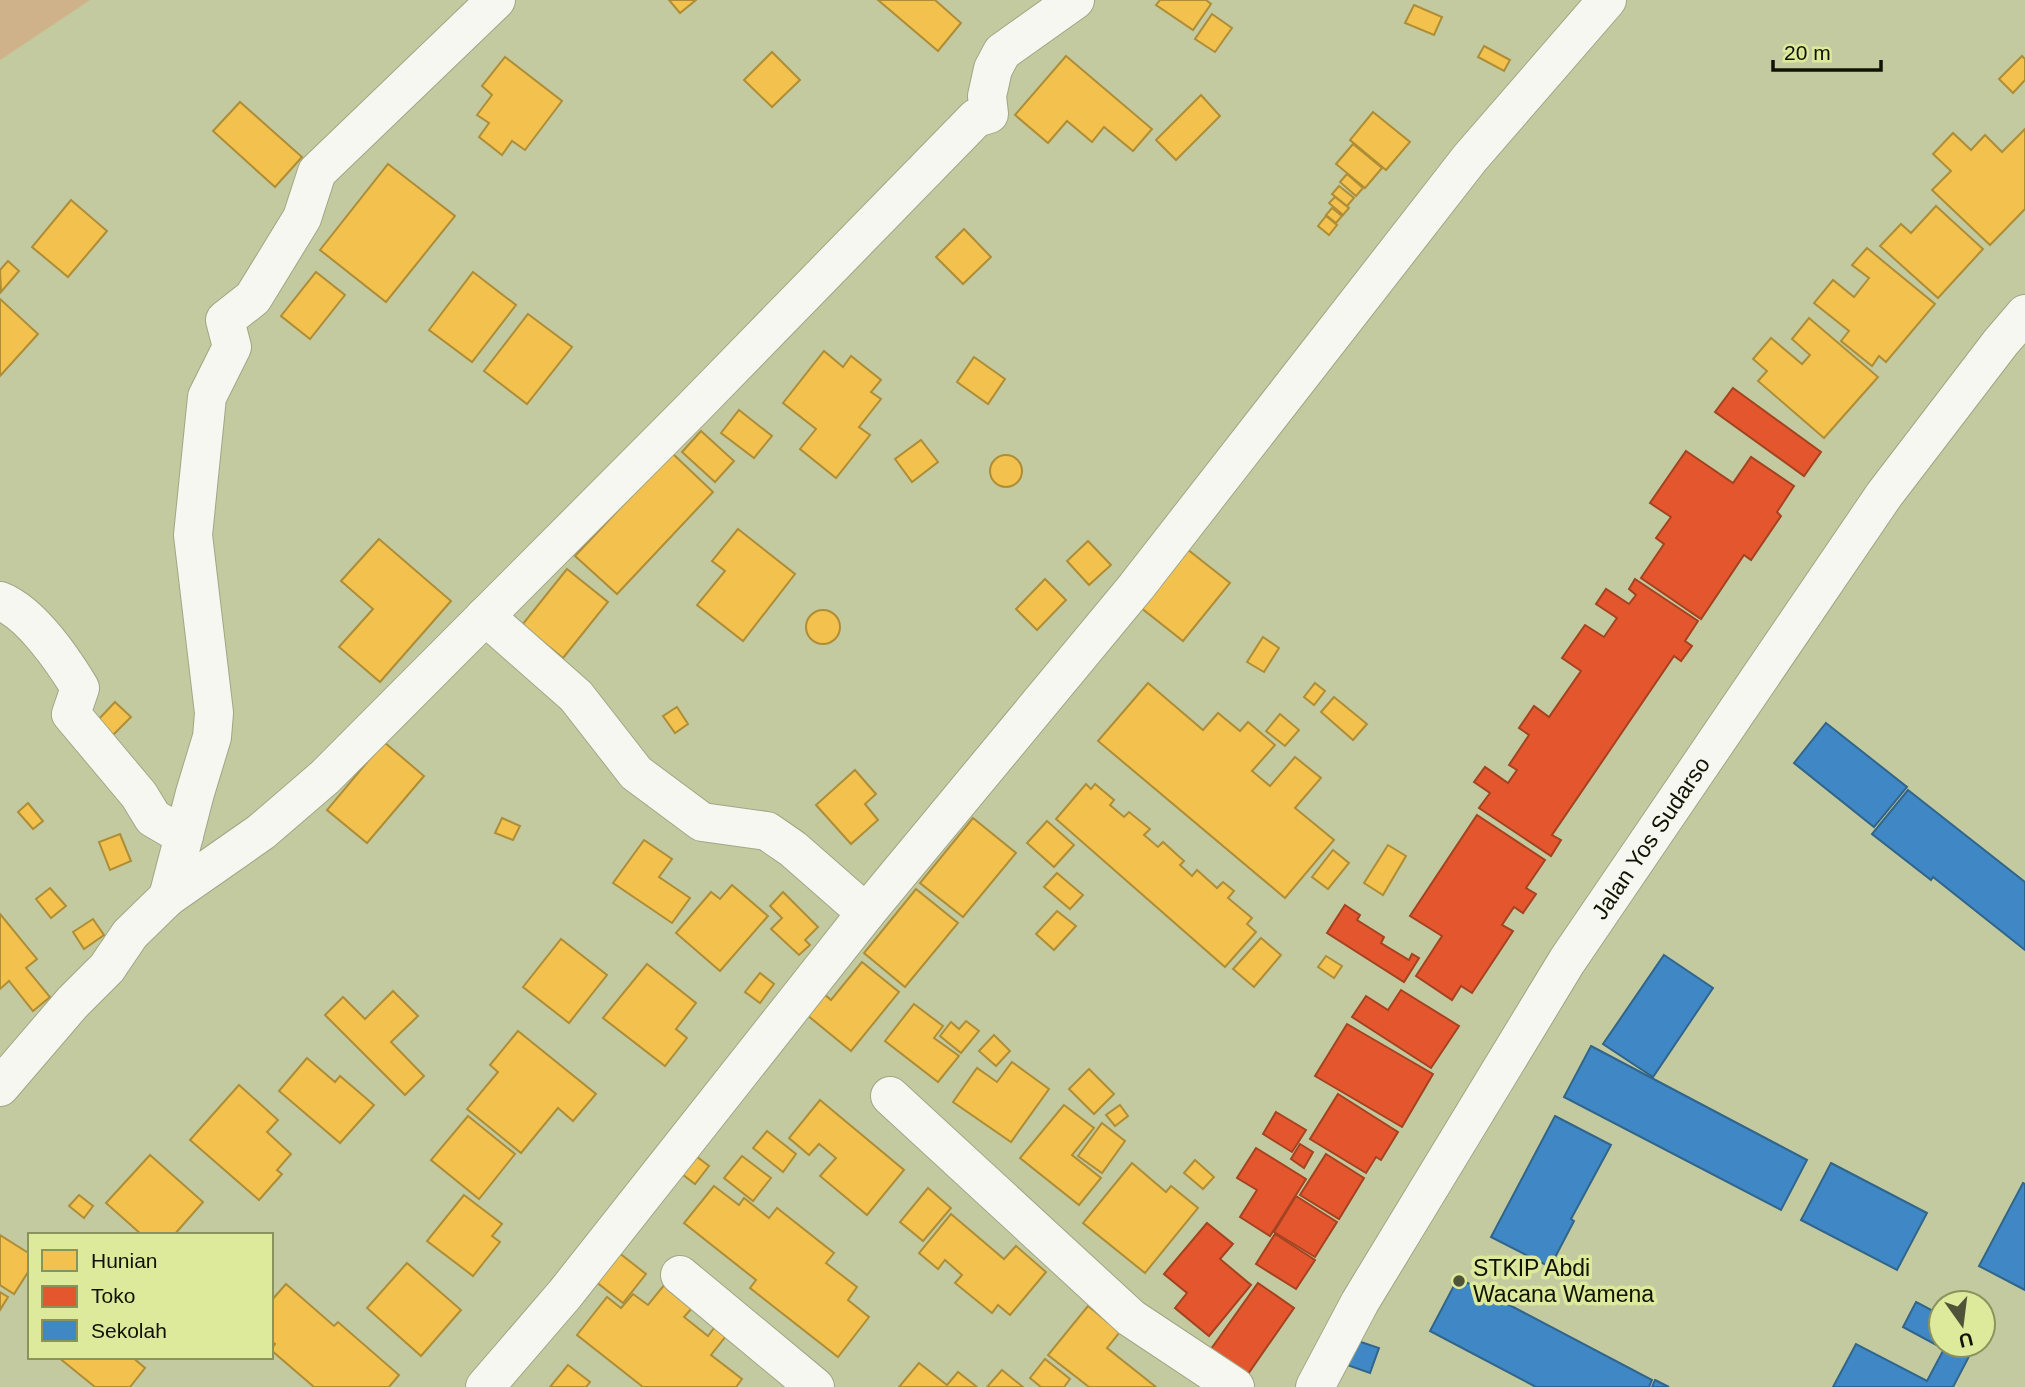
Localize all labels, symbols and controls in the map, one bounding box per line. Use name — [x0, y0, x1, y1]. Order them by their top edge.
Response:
scale bar — [1773, 28, 1882, 72]
text: 20 m — [1784, 41, 1831, 64]
street label: Jalan Yos Sudarso — [1586, 752, 1715, 924]
legend — [28, 1233, 273, 1359]
text: Hunian — [91, 1249, 158, 1272]
place label: STKIP Abdi Wacana Wamena — [1473, 1255, 1654, 1307]
marker: STKIP Abdi Wacana Wamena — [1451, 1273, 1467, 1289]
text: Toko — [91, 1284, 135, 1307]
north arrow — [1927, 1289, 1997, 1359]
text: Sekolah — [91, 1319, 167, 1342]
text: U — [1957, 1328, 1975, 1352]

